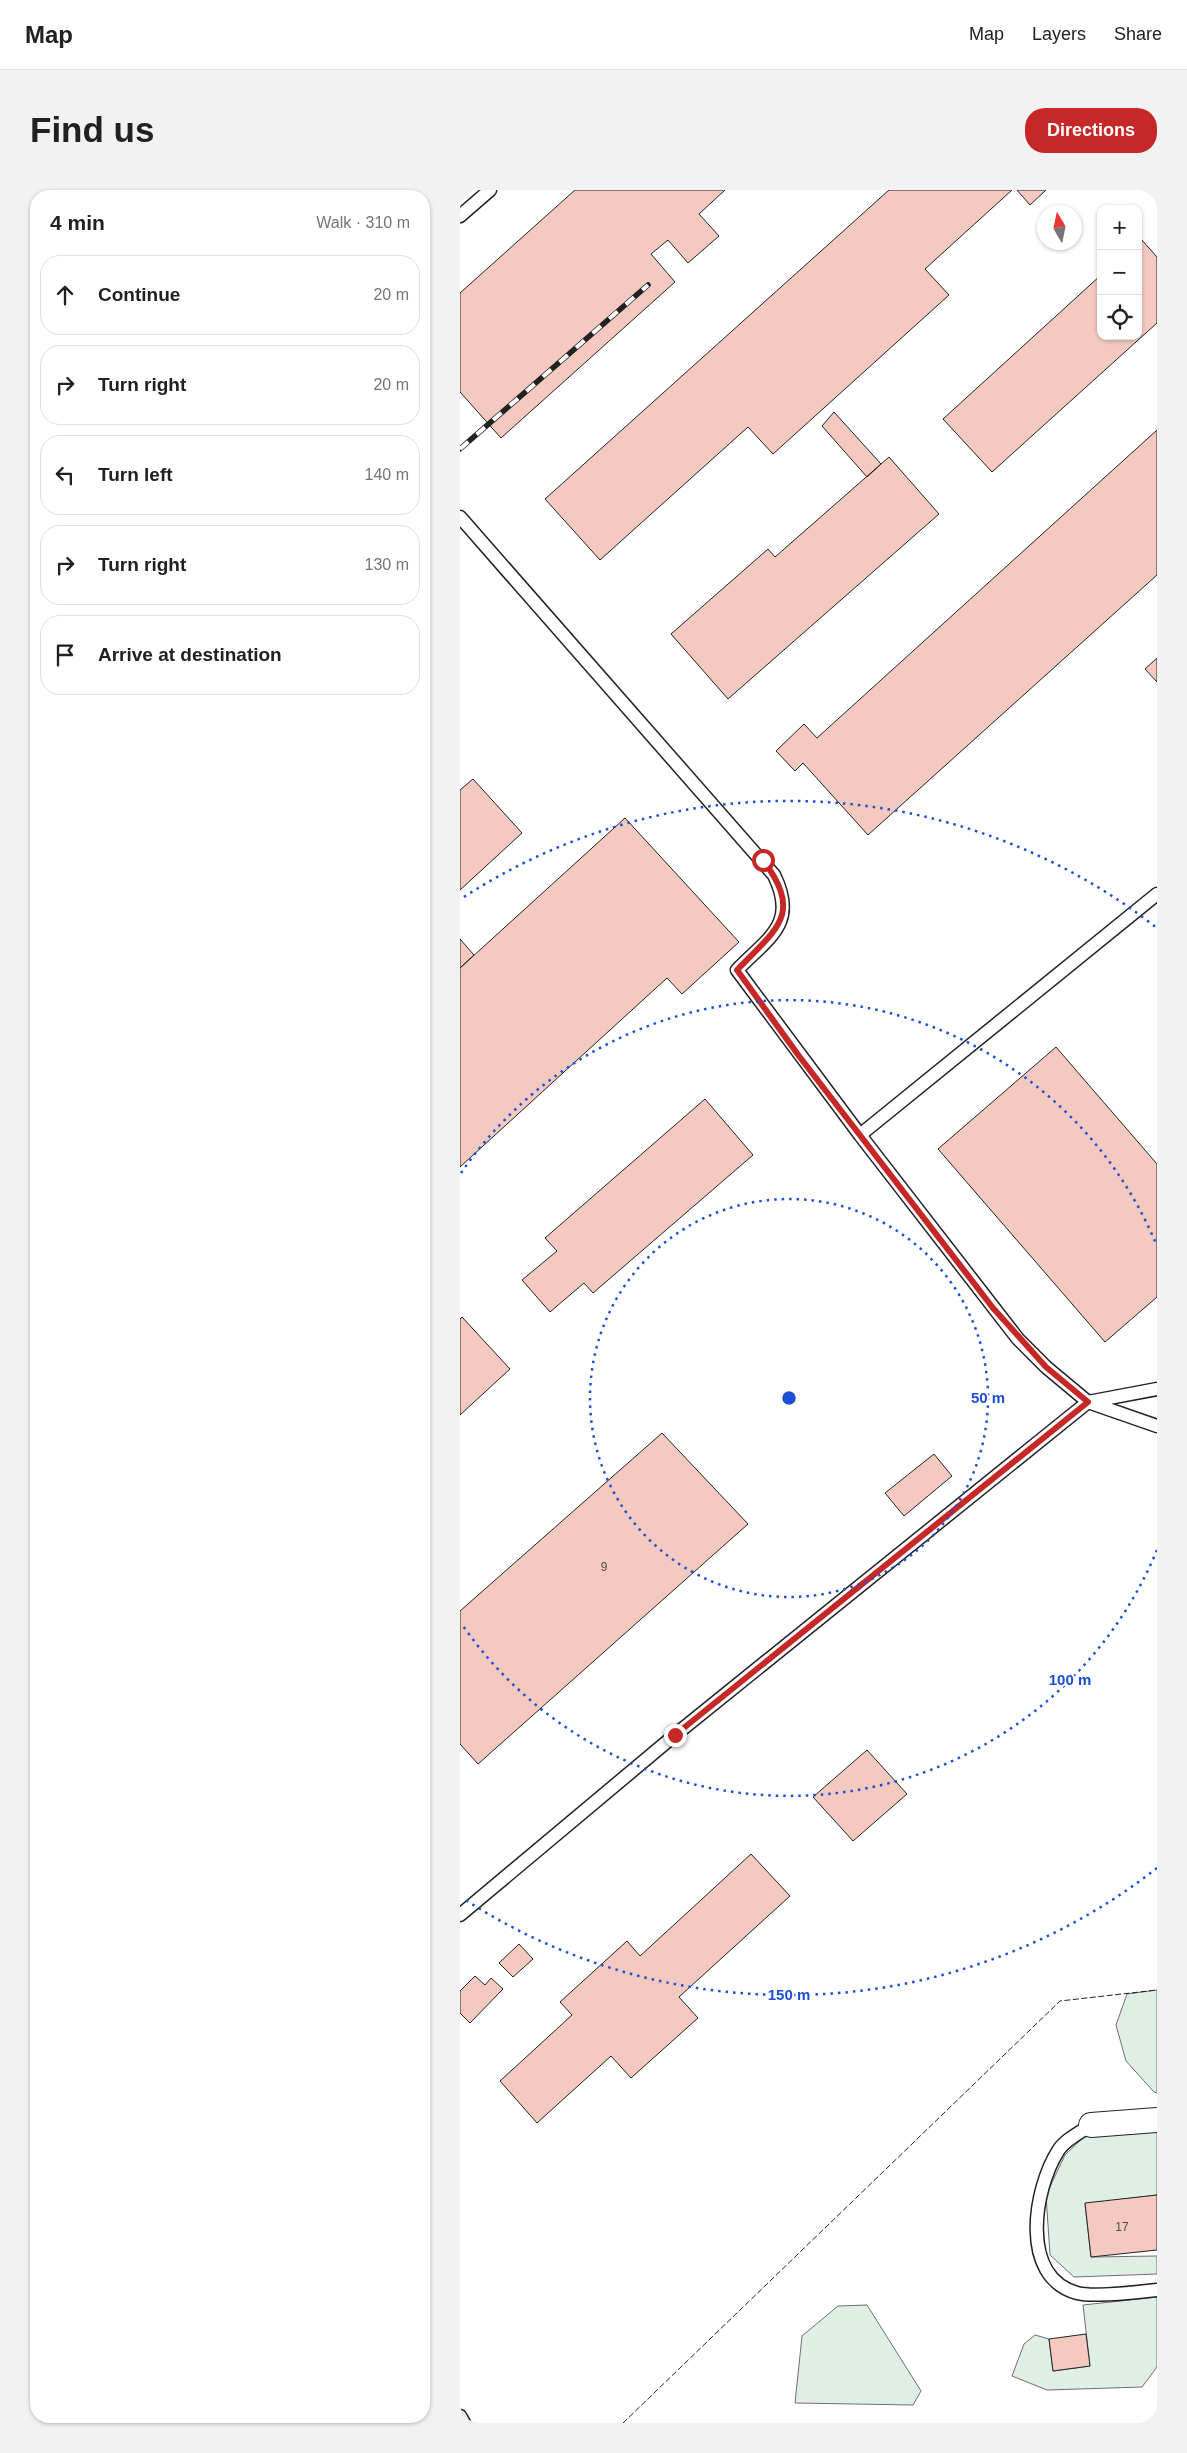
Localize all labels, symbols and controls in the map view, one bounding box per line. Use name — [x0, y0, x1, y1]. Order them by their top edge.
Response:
text: Map — [25, 21, 73, 48]
text: Map — [969, 24, 1004, 44]
text: Layers — [1032, 24, 1086, 44]
text: Share — [1114, 24, 1162, 44]
button: Directions — [1025, 108, 1157, 153]
text: Find us — [30, 110, 154, 149]
north arrow — [1037, 205, 1082, 250]
map controls — [1097, 205, 1142, 340]
button: + — [1097, 205, 1142, 250]
text: 4 min — [50, 211, 105, 234]
text: Walk · 310 m — [316, 214, 410, 231]
button: − — [1097, 250, 1142, 295]
icon: ahead — [51, 281, 79, 309]
text: Continue — [98, 284, 180, 305]
text: 20 m — [373, 286, 409, 303]
button: locate — [1097, 295, 1142, 340]
icon: right — [51, 371, 79, 399]
text: Turn right — [98, 374, 186, 395]
text: 20 m — [373, 376, 409, 393]
icon: left — [51, 461, 79, 489]
text: Turn left — [98, 464, 173, 485]
text: 140 m — [365, 466, 409, 483]
icon: right — [51, 551, 79, 579]
text: Turn right — [98, 554, 186, 575]
text: 130 m — [365, 556, 409, 573]
icon: arrive — [51, 641, 79, 669]
text: Arrive at destination — [98, 644, 282, 665]
route start — [752, 849, 775, 872]
centre of rings — [780, 1389, 798, 1407]
text: 50 m — [971, 1389, 1005, 1406]
house number: 9 — [601, 1560, 608, 1574]
text: 100 m — [1049, 1671, 1091, 1688]
route end — [664, 1724, 687, 1747]
text: 150 m — [768, 1986, 810, 2003]
house number: 17 — [1115, 2220, 1129, 2234]

